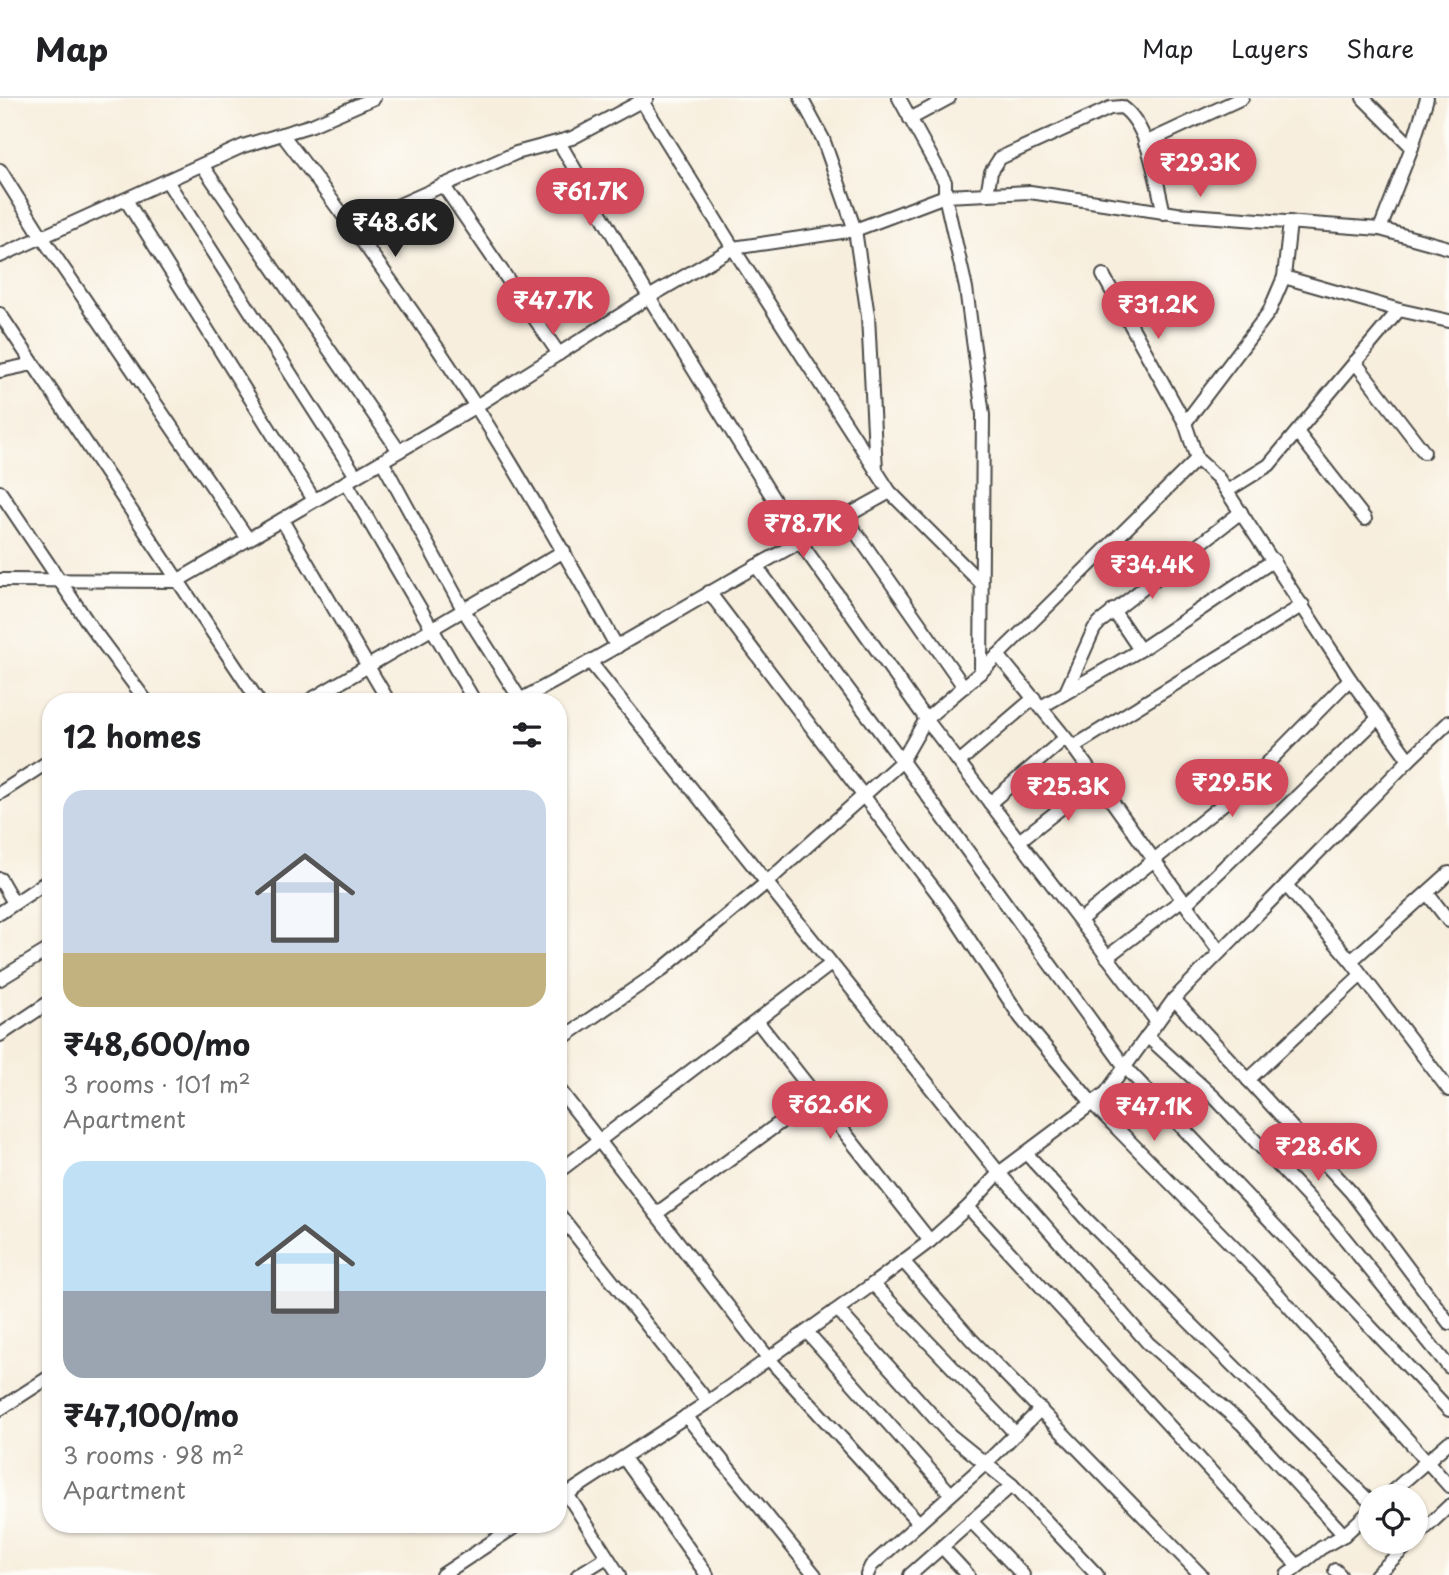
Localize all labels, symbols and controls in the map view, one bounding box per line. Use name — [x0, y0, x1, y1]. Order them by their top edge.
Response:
text: Map — [35, 23, 108, 73]
text: Map — [1142, 30, 1193, 66]
text: Layers — [1231, 30, 1308, 66]
text: Share — [1346, 30, 1414, 66]
pin: ₹29.3K — [1143, 140, 1257, 199]
text: ₹29.3K — [1160, 144, 1240, 179]
pin: ₹61.7K — [533, 169, 647, 228]
text: ₹61.7K — [552, 173, 628, 208]
pin: ₹48.6K — [338, 200, 452, 259]
text: ₹48.6K — [352, 204, 438, 239]
pin: ₹47.7K — [496, 278, 610, 337]
text: ₹47.7K — [513, 282, 593, 317]
pin: ₹31.2K — [1101, 282, 1215, 341]
text: ₹31.2K — [1118, 286, 1198, 321]
pin: ₹78.7K — [746, 500, 860, 560]
text: ₹78.7K — [764, 505, 842, 540]
pin: ₹34.4K — [1095, 542, 1209, 601]
text: ₹34.4K — [1110, 546, 1194, 581]
text: 12 homes — [63, 713, 201, 758]
icon: filters — [508, 716, 546, 754]
pin: ₹29.5K — [1175, 760, 1289, 819]
pin: ₹25.3K — [1011, 764, 1125, 823]
text: ₹29.5K — [1191, 764, 1273, 799]
text: ₹25.3K — [1026, 768, 1110, 803]
icon: home — [242, 835, 368, 961]
text: ₹48,600/mo — [63, 1021, 250, 1066]
text: 3 rooms · 101 m² — [63, 1066, 251, 1101]
pin: ₹62.6K — [773, 1082, 887, 1141]
pin: ₹47.1K — [1097, 1084, 1211, 1143]
text: ₹62.6K — [788, 1086, 872, 1121]
text: ₹47.1K — [1115, 1088, 1193, 1123]
text: Apartment — [63, 1101, 186, 1136]
pin: ₹28.6K — [1261, 1124, 1375, 1183]
text: ₹28.6K — [1275, 1128, 1361, 1163]
icon: home — [242, 1206, 368, 1332]
text: ₹47,100/mo — [63, 1392, 239, 1437]
text: 3 rooms · 98 m² — [63, 1437, 244, 1472]
text: Apartment — [63, 1472, 186, 1507]
map controls — [1358, 1484, 1428, 1554]
button: locate — [1358, 1484, 1428, 1554]

